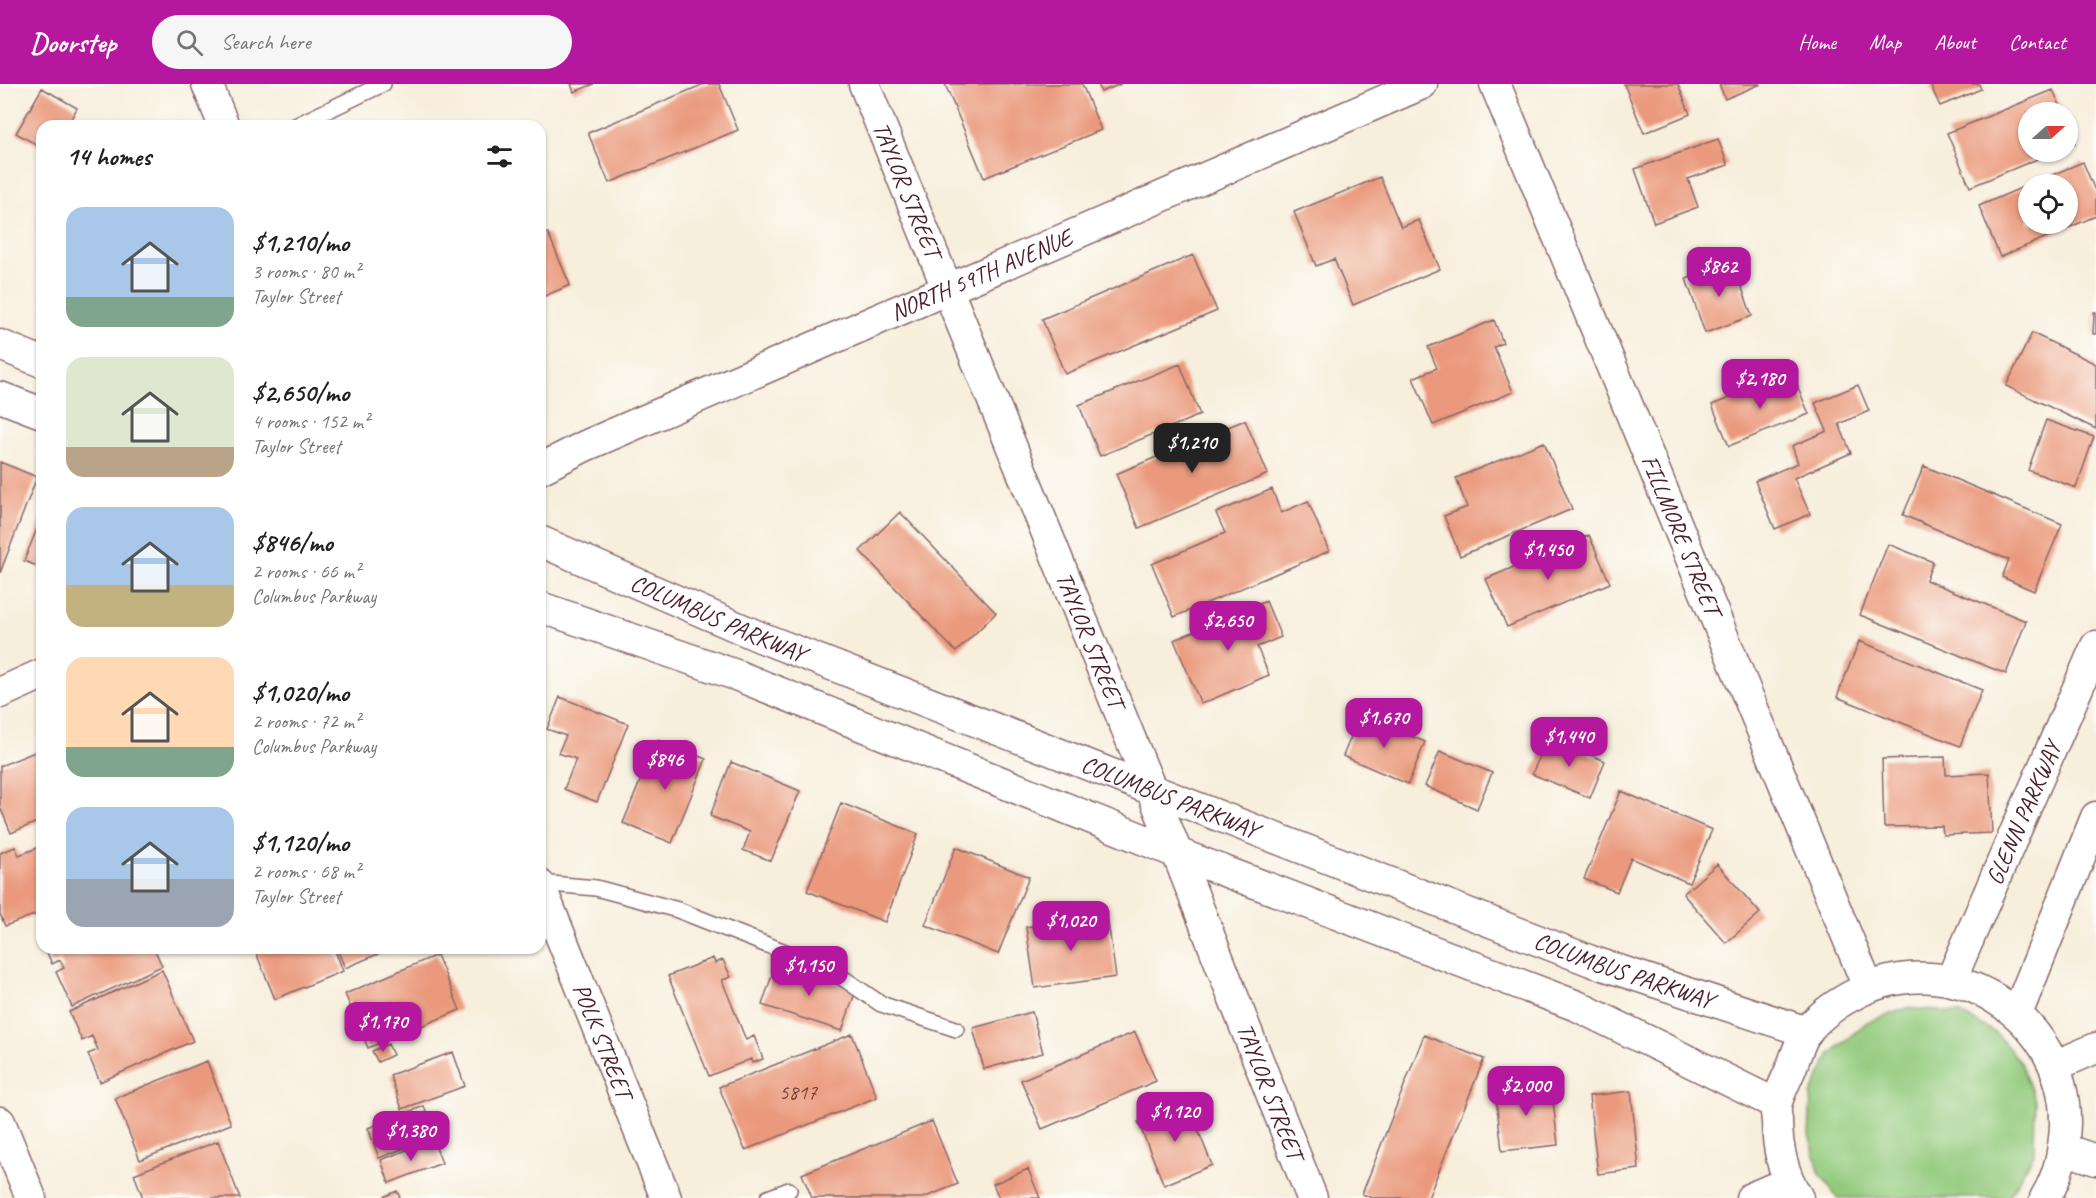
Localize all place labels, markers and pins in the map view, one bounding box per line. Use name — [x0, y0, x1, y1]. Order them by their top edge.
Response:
pin: $862 — [1683, 247, 1755, 298]
pin: $2,180 — [1711, 359, 1809, 410]
pin: $1,210 — [1143, 423, 1241, 474]
pin: $1,450 — [1499, 530, 1597, 581]
pin: $2,650 — [1179, 601, 1277, 652]
pin: $1,670 — [1335, 698, 1433, 749]
pin: $1,440 — [1520, 717, 1618, 768]
pin: $846 — [629, 740, 701, 791]
pin: $1,020 — [1022, 901, 1120, 952]
pin: $1,150 — [760, 946, 858, 997]
pin: $1,170 — [334, 1002, 432, 1053]
pin: $2,000 — [1477, 1066, 1575, 1117]
pin: $1,120 — [1126, 1092, 1224, 1143]
pin: $1,380 — [362, 1111, 460, 1162]

